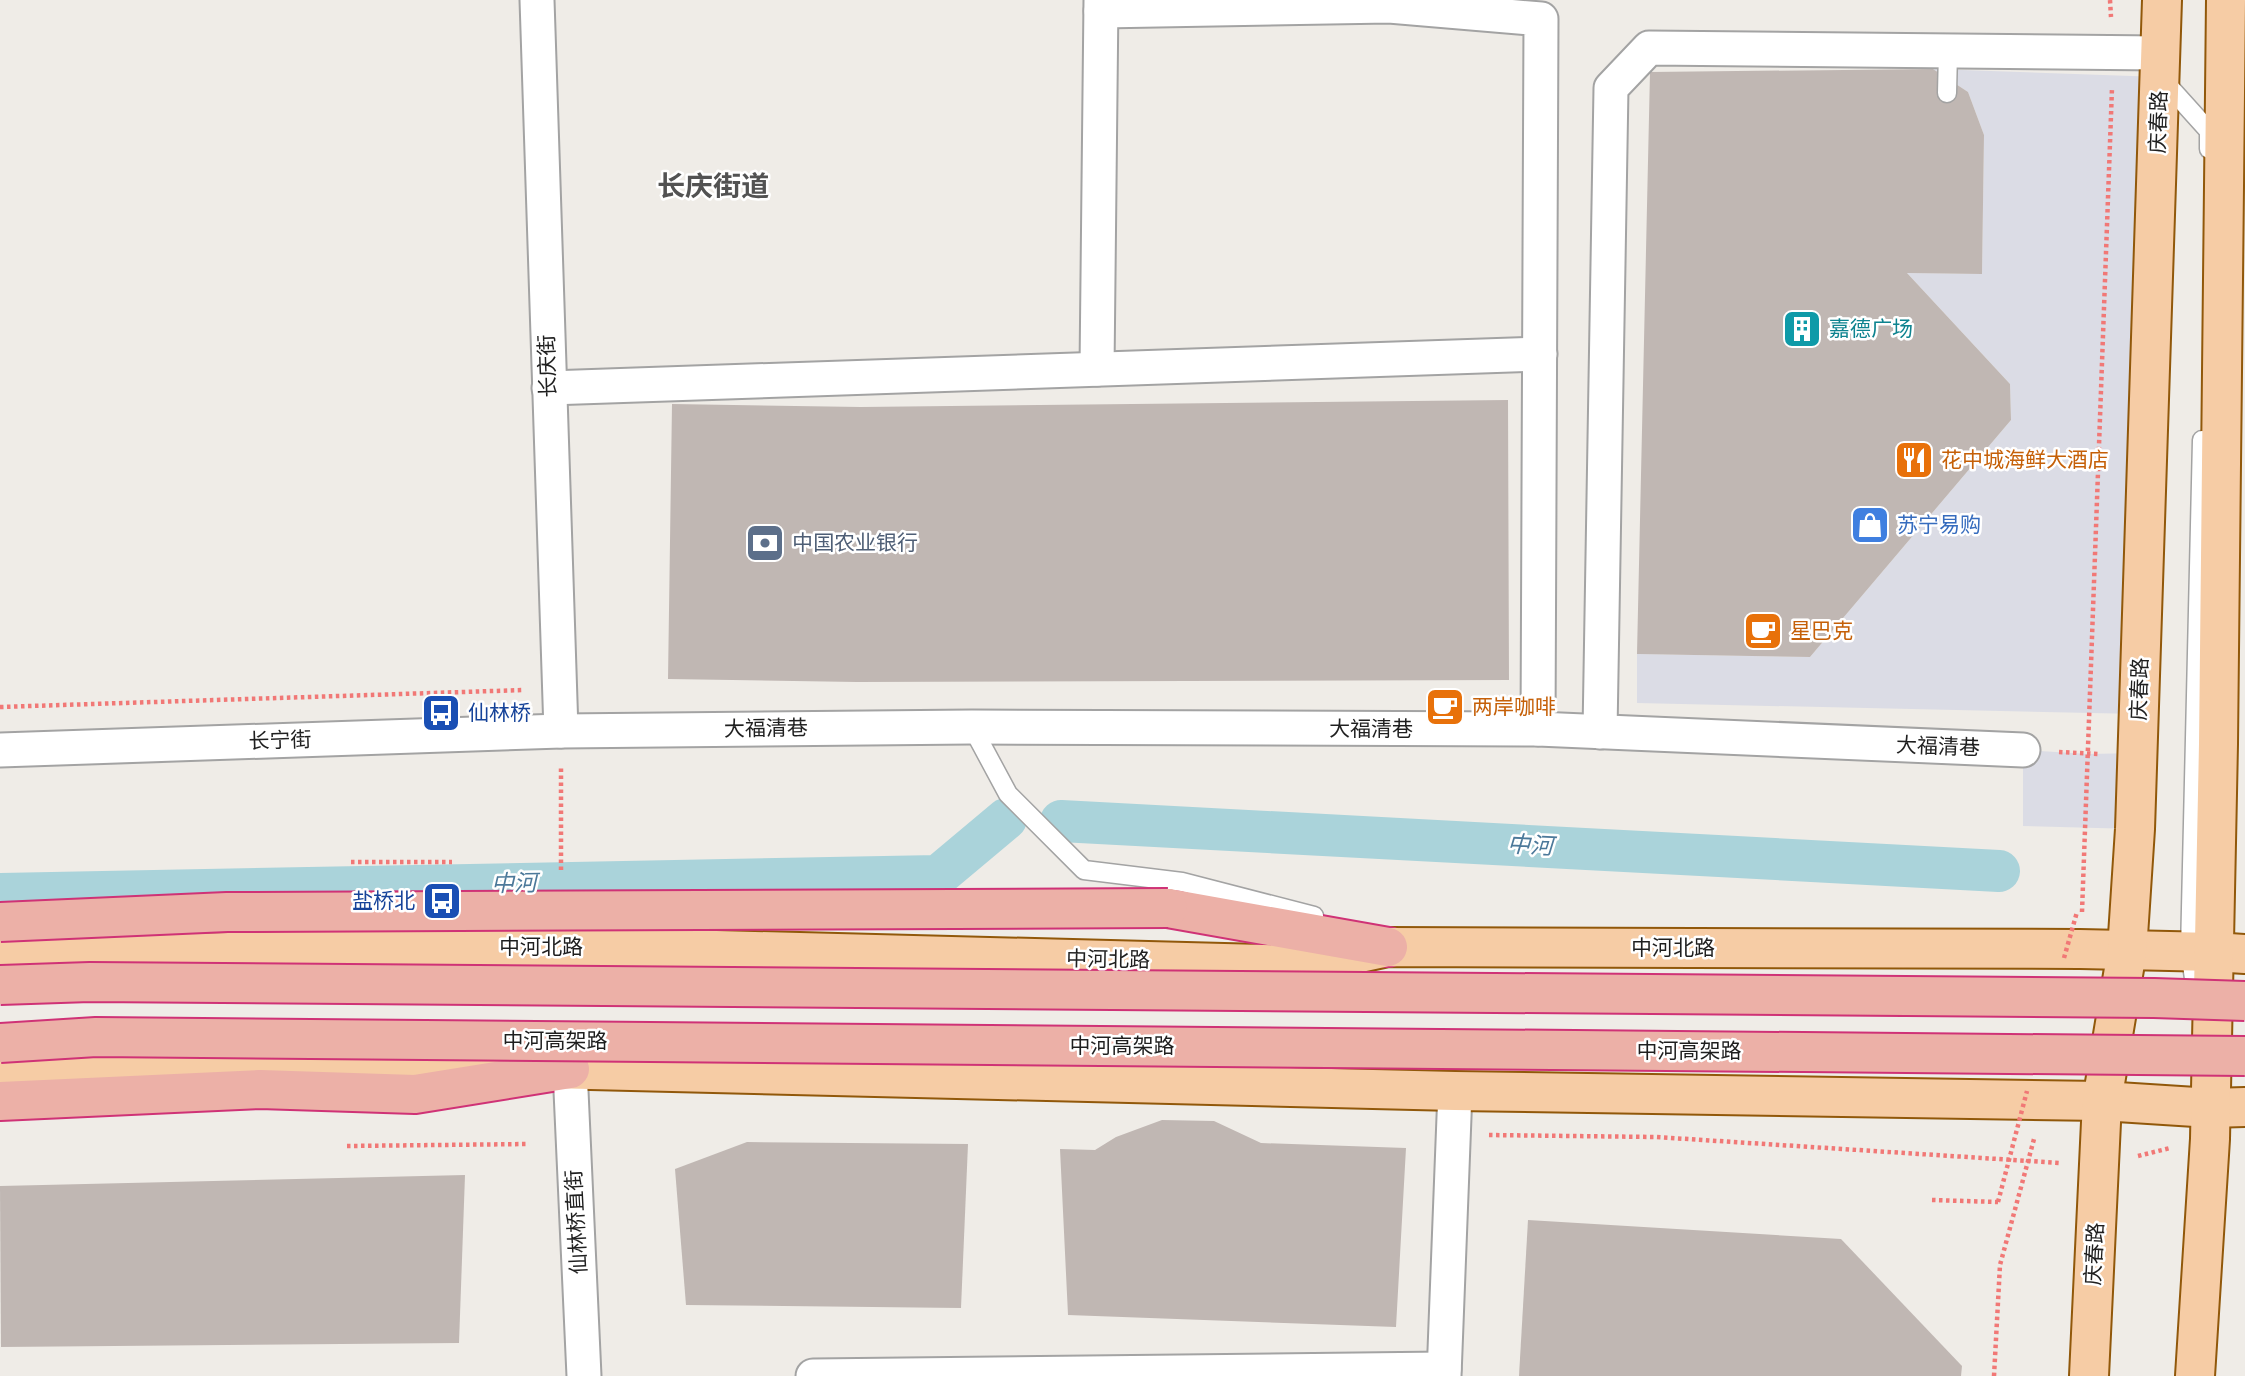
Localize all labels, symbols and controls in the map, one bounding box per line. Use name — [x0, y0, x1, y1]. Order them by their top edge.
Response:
street label: 庆春路 — [2145, 90, 2173, 154]
district label: 长庆街道 — [657, 170, 769, 204]
building icon: 嘉德广场 — [1781, 308, 1823, 350]
place label: 嘉德广场 — [1829, 317, 1913, 342]
street label: 长庆街 — [534, 334, 562, 398]
restaurant icon: 花中城海鲜大酒店 — [1893, 439, 1935, 481]
place label: 花中城海鲜大酒店 — [1941, 448, 2109, 473]
shop icon: 苏宁易购 — [1849, 504, 1891, 546]
place label: 苏宁易购 — [1897, 513, 1981, 538]
bank icon: 中国农业银行 — [744, 522, 786, 564]
place label: 中国农业银行 — [792, 531, 918, 556]
cafe icon: 星巴克 — [1742, 610, 1784, 652]
place label: 星巴克 — [1790, 619, 1853, 644]
street label: 庆春路 — [2126, 657, 2154, 721]
cafe icon: 两岸咖啡 — [1424, 686, 1466, 728]
bus stop icon: 仙林桥 — [420, 692, 462, 734]
place label: 两岸咖啡 — [1472, 695, 1556, 720]
place label: 仙林桥 — [468, 701, 531, 726]
street label: 大福清巷 — [724, 716, 808, 742]
street label: 大福清巷 — [1329, 717, 1413, 742]
street label: 长宁街 — [248, 727, 312, 755]
street label: 大福清巷 — [1896, 733, 1980, 761]
water label: 中河 — [1506, 831, 1558, 861]
water label: 中河 — [491, 870, 541, 898]
bus stop icon: 盐桥北 — [421, 880, 463, 922]
place label: 盐桥北 — [352, 889, 415, 914]
street label: 中河北路 — [499, 935, 583, 960]
street label: 中河北路 — [1631, 936, 1715, 961]
street label: 中河北路 — [1066, 947, 1150, 973]
street label: 中河高架路 — [503, 1029, 608, 1054]
street label: 中河高架路 — [1070, 1034, 1175, 1059]
street label: 中河高架路 — [1637, 1039, 1742, 1064]
street label: 仙林桥直街 — [562, 1169, 592, 1275]
street label: 庆春路 — [2081, 1222, 2109, 1286]

